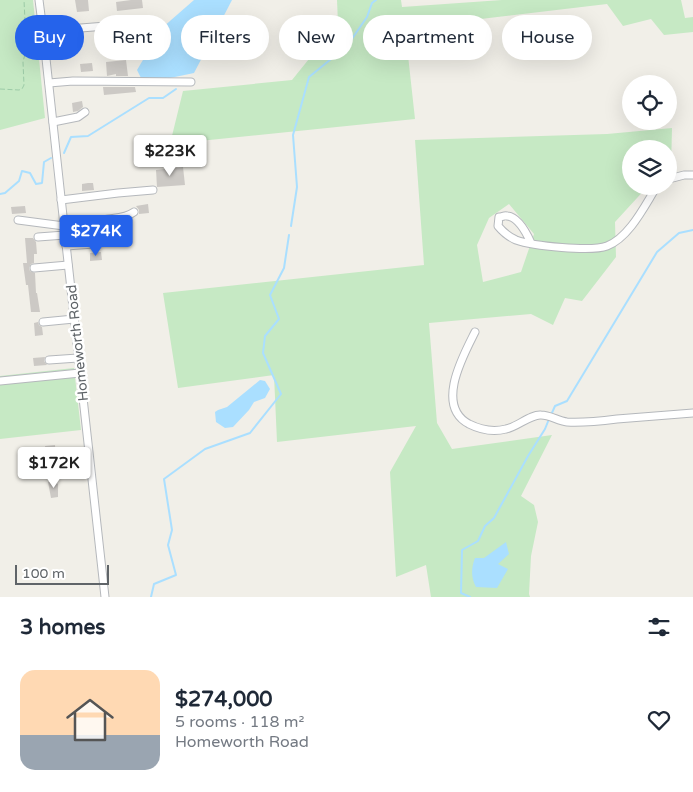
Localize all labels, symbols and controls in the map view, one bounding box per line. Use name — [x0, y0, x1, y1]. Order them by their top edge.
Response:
chip: Buy — [15, 15, 84, 60]
chip: Rent — [94, 15, 171, 60]
chip: Filters — [181, 15, 269, 60]
chip: New — [279, 15, 353, 60]
chip: Apartment — [363, 15, 492, 60]
chip: House — [502, 15, 592, 60]
map controls — [622, 75, 677, 195]
button: locate — [622, 75, 677, 130]
pin: $223K — [135, 134, 205, 177]
button: layers — [622, 140, 677, 195]
text: $223K — [145, 141, 195, 161]
pin: $274K — [61, 214, 131, 257]
text: $274K — [71, 221, 121, 241]
street label: Homeworth Road — [63, 284, 92, 402]
pin: $172K — [19, 446, 89, 489]
text: $172K — [29, 453, 79, 473]
scale bar — [15, 562, 109, 585]
text: 100 m — [22, 565, 65, 582]
icon: filters — [645, 613, 673, 641]
text: 3 homes — [20, 615, 105, 640]
text: $274,000 — [175, 687, 273, 712]
icon: home — [60, 690, 120, 750]
icon: heart — [645, 706, 673, 734]
text: 5 rooms · 118 m² — [175, 712, 304, 732]
text: Homeworth Road — [175, 732, 309, 752]

